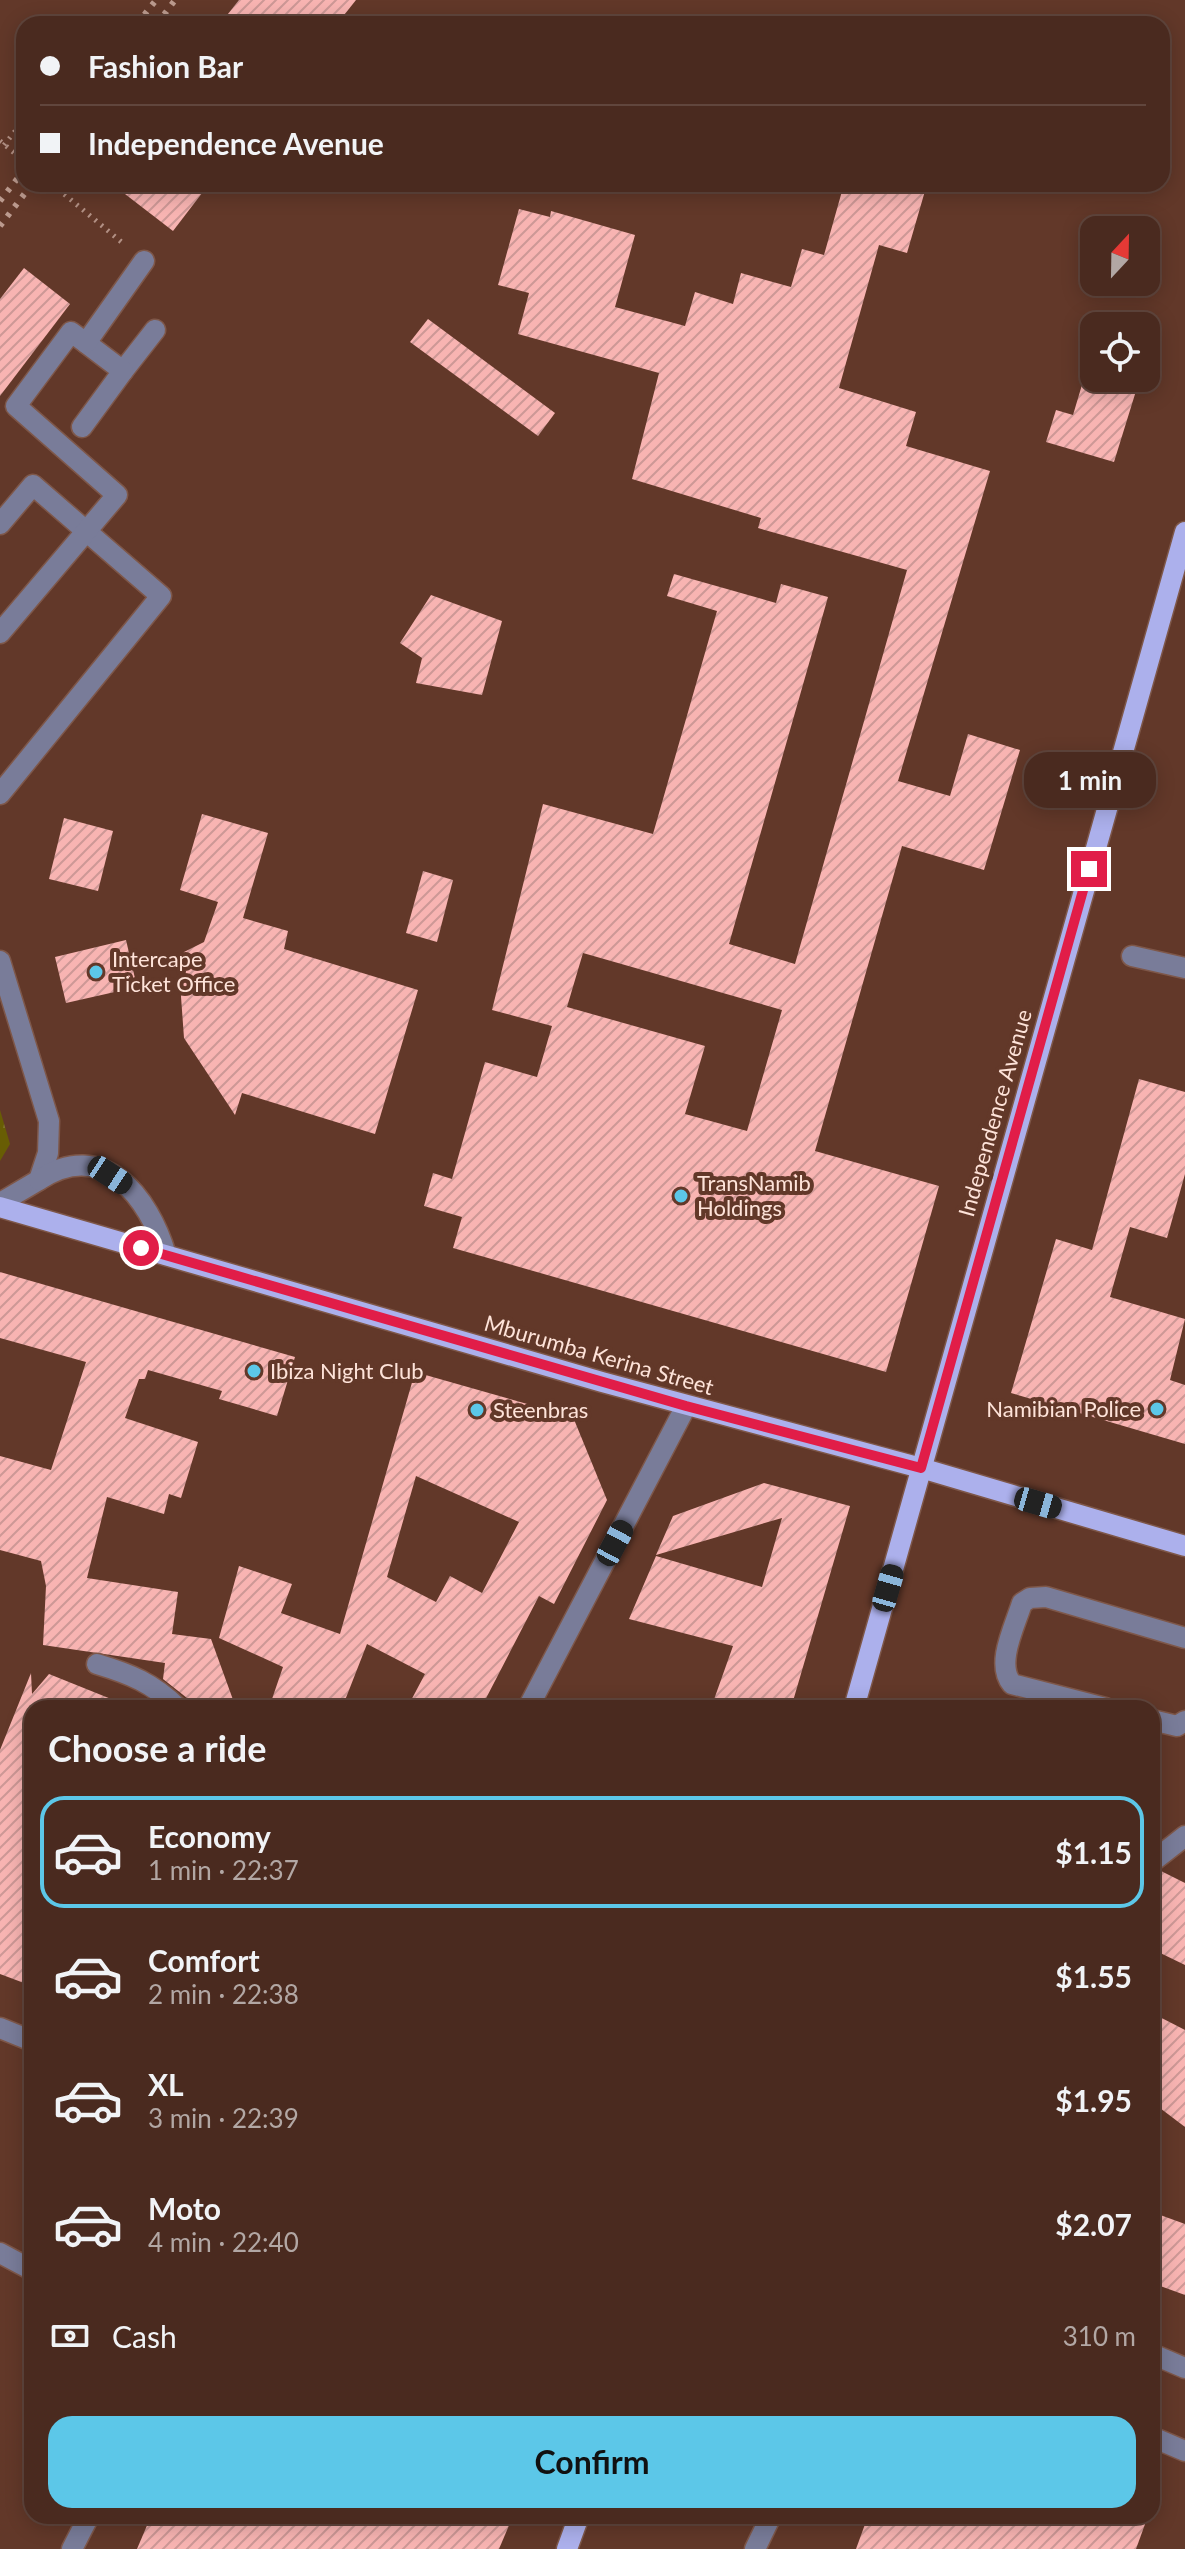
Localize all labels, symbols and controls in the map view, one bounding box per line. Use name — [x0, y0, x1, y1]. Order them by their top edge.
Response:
text: Fashion Bar — [88, 48, 243, 84]
text: Independence Avenue — [88, 125, 384, 161]
north arrow — [1080, 216, 1160, 296]
map controls — [1080, 216, 1160, 392]
button: locate — [1080, 312, 1160, 392]
callout: 1 min — [1023, 753, 1155, 809]
text: 1 min — [1058, 764, 1122, 796]
route end — [1071, 851, 1107, 887]
place label: Intercape Ticket Office — [112, 945, 235, 997]
marker: Intercape Ticket Office — [87, 963, 105, 981]
street label: Independence Avenue — [952, 1006, 1037, 1220]
car — [83, 1152, 137, 1198]
place label: TransNamib Holdings — [697, 1169, 811, 1221]
marker: TransNamib Holdings — [672, 1187, 690, 1205]
route start — [123, 1230, 159, 1266]
street label: Mburumba Kerina Street — [481, 1309, 717, 1400]
place label: Ibiza Night Club — [270, 1357, 424, 1384]
marker: Ibiza Night Club — [245, 1362, 263, 1380]
place label: Namibian Police — [986, 1395, 1141, 1422]
place label: Steenbras — [493, 1396, 588, 1423]
marker: Namibian Police — [1148, 1400, 1166, 1418]
marker: Steenbras — [468, 1401, 486, 1419]
car — [1012, 1485, 1064, 1521]
car — [593, 1516, 637, 1570]
car — [870, 1562, 906, 1614]
text: Choose a ride — [48, 1726, 267, 1770]
icon: car — [52, 1816, 124, 1888]
text: Economy — [148, 1818, 271, 1854]
text: $1.15 — [1055, 1834, 1132, 1870]
text: 1 min · 22:37 — [148, 1854, 299, 1886]
icon: car — [52, 1940, 124, 2012]
text: Comfort — [148, 1942, 260, 1978]
text: $1.55 — [1055, 1958, 1132, 1994]
text: 2 min · 22:38 — [148, 1978, 299, 2010]
icon: car — [52, 2064, 124, 2136]
text: XL — [148, 2066, 184, 2102]
text: $1.95 — [1055, 2082, 1132, 2118]
text: 3 min · 22:39 — [148, 2102, 299, 2134]
icon: car — [52, 2188, 124, 2260]
text: Moto — [148, 2190, 221, 2226]
text: $2.07 — [1055, 2206, 1132, 2242]
text: 4 min · 22:40 — [148, 2226, 299, 2258]
icon: cash — [48, 2314, 92, 2358]
text: Cash — [112, 2318, 177, 2354]
text: 310 m — [1063, 2320, 1136, 2352]
button: Confirm — [48, 2416, 1136, 2508]

